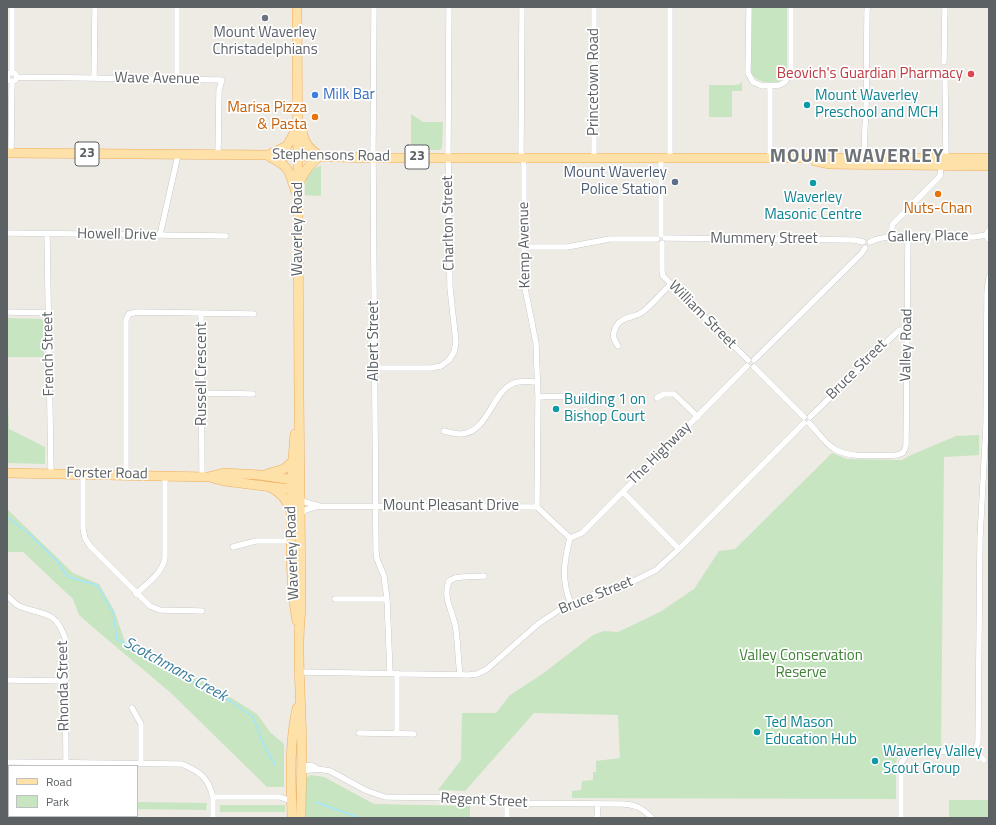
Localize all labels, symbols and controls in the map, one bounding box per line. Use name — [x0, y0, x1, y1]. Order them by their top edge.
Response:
marker: Mount Waverley Christadelphians — [260, 13, 270, 23]
place label: Mount Waverley Christadelphians — [212, 24, 318, 59]
street label: Princetown Road — [585, 28, 603, 136]
place label: Beovich's Guardian Pharmacy — [777, 65, 963, 83]
street label: Wave Avenue — [114, 69, 200, 89]
marker: Beovich's Guardian Pharmacy — [966, 69, 976, 79]
place label: Milk Bar — [323, 86, 375, 104]
place label: Mount Waverley Preschool and MCH — [815, 87, 938, 122]
marker: Milk Bar — [310, 90, 320, 100]
place label: Marisa Pizza & Pasta — [227, 99, 307, 134]
marker: Mount Waverley Preschool and MCH — [802, 100, 812, 110]
marker: Marisa Pizza & Pasta — [310, 112, 320, 122]
road number: 23 — [75, 142, 99, 166]
road number: 23 — [405, 145, 429, 169]
street label: Stephensons Road — [272, 146, 390, 166]
district label: MOUNT WAVERLEY — [770, 146, 944, 168]
place label: Mount Waverley Police Station — [564, 164, 667, 199]
street label: Charlton Street — [439, 175, 459, 271]
marker: Mount Waverley Police Station — [670, 177, 680, 187]
marker: Waverley Masonic Centre — [808, 178, 818, 188]
street label: Waverley Road — [289, 182, 307, 276]
place label: Waverley Masonic Centre — [764, 189, 862, 224]
marker: Nuts-Chan — [933, 189, 943, 199]
place label: Nuts-Chan — [904, 200, 972, 218]
street label: Kemp Avenue — [515, 202, 535, 288]
street label: Howell Drive — [77, 225, 157, 245]
street label: Gallery Place — [887, 227, 969, 247]
street label: Mummery Street — [710, 230, 818, 248]
street label: William Street — [664, 277, 740, 353]
street label: Albert Street — [365, 301, 383, 381]
street label: Valley Road — [897, 308, 917, 382]
street label: French Street — [39, 311, 59, 397]
street label: Russell Crescent — [193, 322, 211, 426]
street label: Bruce Street — [823, 336, 891, 404]
place label: Building 1 on Bishop Court — [564, 391, 646, 426]
marker: Building 1 on Bishop Court — [551, 404, 561, 414]
street label: The Highway — [625, 419, 695, 489]
street label: Forster Road — [66, 464, 148, 484]
street label: Mount Pleasant Drive — [383, 497, 519, 515]
street label: Waverley Road — [282, 506, 304, 600]
street label: Bruce Street — [556, 573, 636, 619]
water label: Scotchmans Creek — [120, 634, 230, 706]
street label: Rhonda Street — [54, 641, 74, 731]
park label: Valley Conservation Reserve — [739, 647, 863, 682]
place label: Ted Mason Education Hub — [765, 714, 857, 749]
marker: Ted Mason Education Hub — [752, 727, 762, 737]
place label: Waverley Valley Scout Group — [883, 743, 982, 778]
marker: Waverley Valley Scout Group — [870, 756, 880, 766]
legend — [8, 765, 138, 817]
text: Road — [46, 772, 72, 791]
street label: Regent Street — [440, 790, 528, 812]
text: Park — [46, 792, 69, 811]

